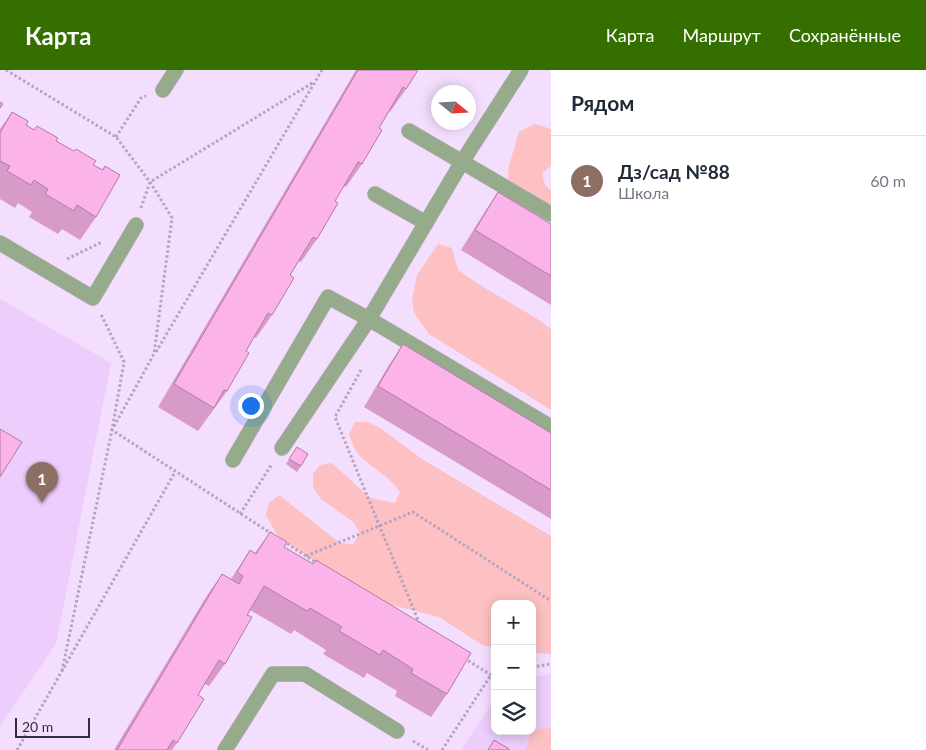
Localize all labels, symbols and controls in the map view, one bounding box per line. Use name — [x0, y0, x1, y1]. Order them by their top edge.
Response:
text: Карта — [25, 21, 92, 50]
text: Карта — [606, 24, 654, 46]
text: Маршрут — [682, 24, 761, 46]
text: Сохранённые — [789, 24, 901, 46]
north arrow — [431, 85, 476, 130]
text: Рядом — [571, 90, 634, 115]
text: Дз/сад №88 — [618, 160, 730, 183]
text: 1 — [582, 171, 592, 190]
text: 60 m — [870, 171, 906, 190]
text: Школа — [618, 183, 669, 202]
your location — [238, 393, 264, 419]
pin: 1 — [26, 462, 58, 503]
map controls — [491, 600, 536, 735]
button: + — [491, 600, 536, 645]
button: − — [491, 645, 536, 690]
button: layers — [491, 690, 536, 735]
scale bar — [15, 715, 90, 738]
text: 20 m — [22, 718, 53, 735]

